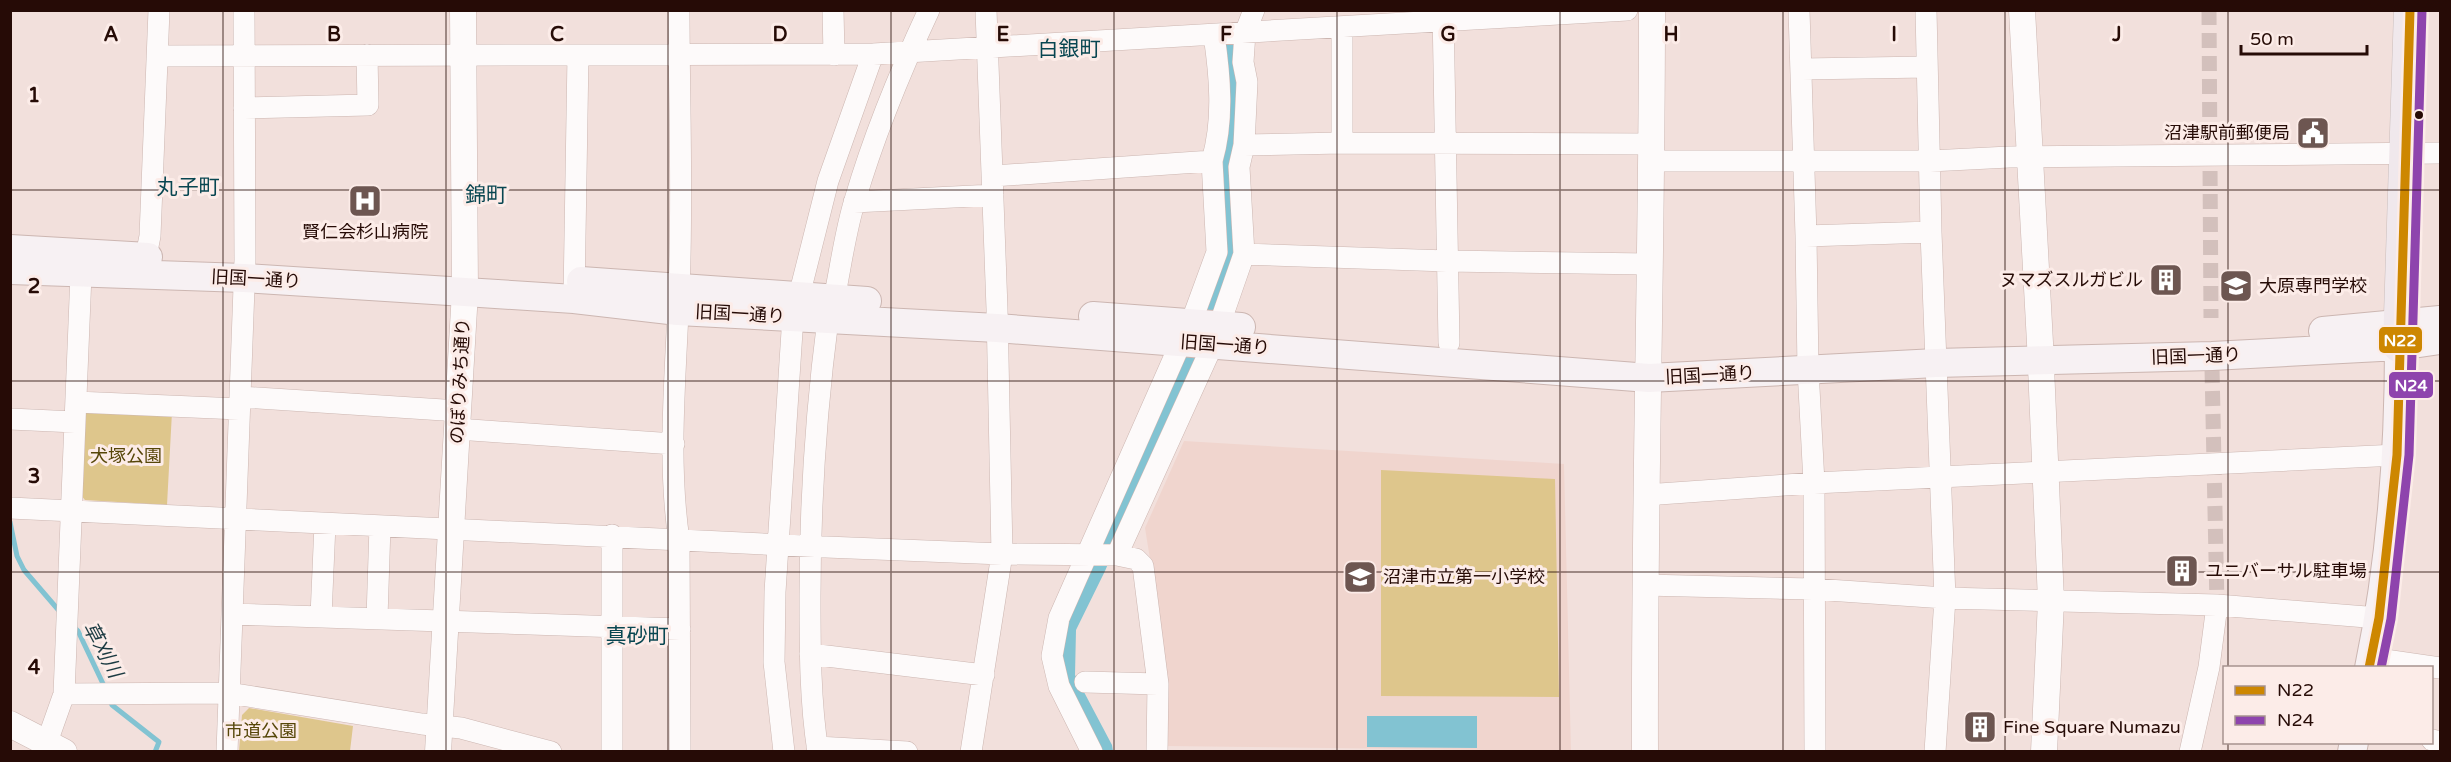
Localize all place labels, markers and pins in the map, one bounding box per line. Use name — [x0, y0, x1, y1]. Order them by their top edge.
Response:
unlabelled marker — [2413, 109, 2425, 121]
public building icon: 沼津駅前郵便局 — [2295, 115, 2331, 151]
place label: 沼津駅前郵便局 — [2164, 122, 2290, 144]
hospital icon: 賢仁会杉山病院 — [347, 183, 383, 219]
place label: 賢仁会杉山病院 — [302, 221, 428, 243]
building icon: ヌマズスルガビル — [2148, 262, 2184, 298]
school or university icon: 大原専門学校 — [2218, 268, 2254, 304]
place label: ヌマズスルガビル — [2000, 269, 2143, 291]
place label: 大原専門学校 — [2259, 275, 2367, 297]
building icon: ユニバーサル駐車場 — [2164, 553, 2200, 589]
school or university icon: 沼津市立第一小学校 — [1342, 559, 1378, 595]
place label: ユニバーサル駐車場 — [2205, 560, 2367, 582]
place label: 沼津市立第一小学校 — [1383, 566, 1545, 588]
building icon: Fine Square Numazu — [1962, 709, 1998, 745]
place label: Fine Square Numazu — [2003, 716, 2181, 738]

